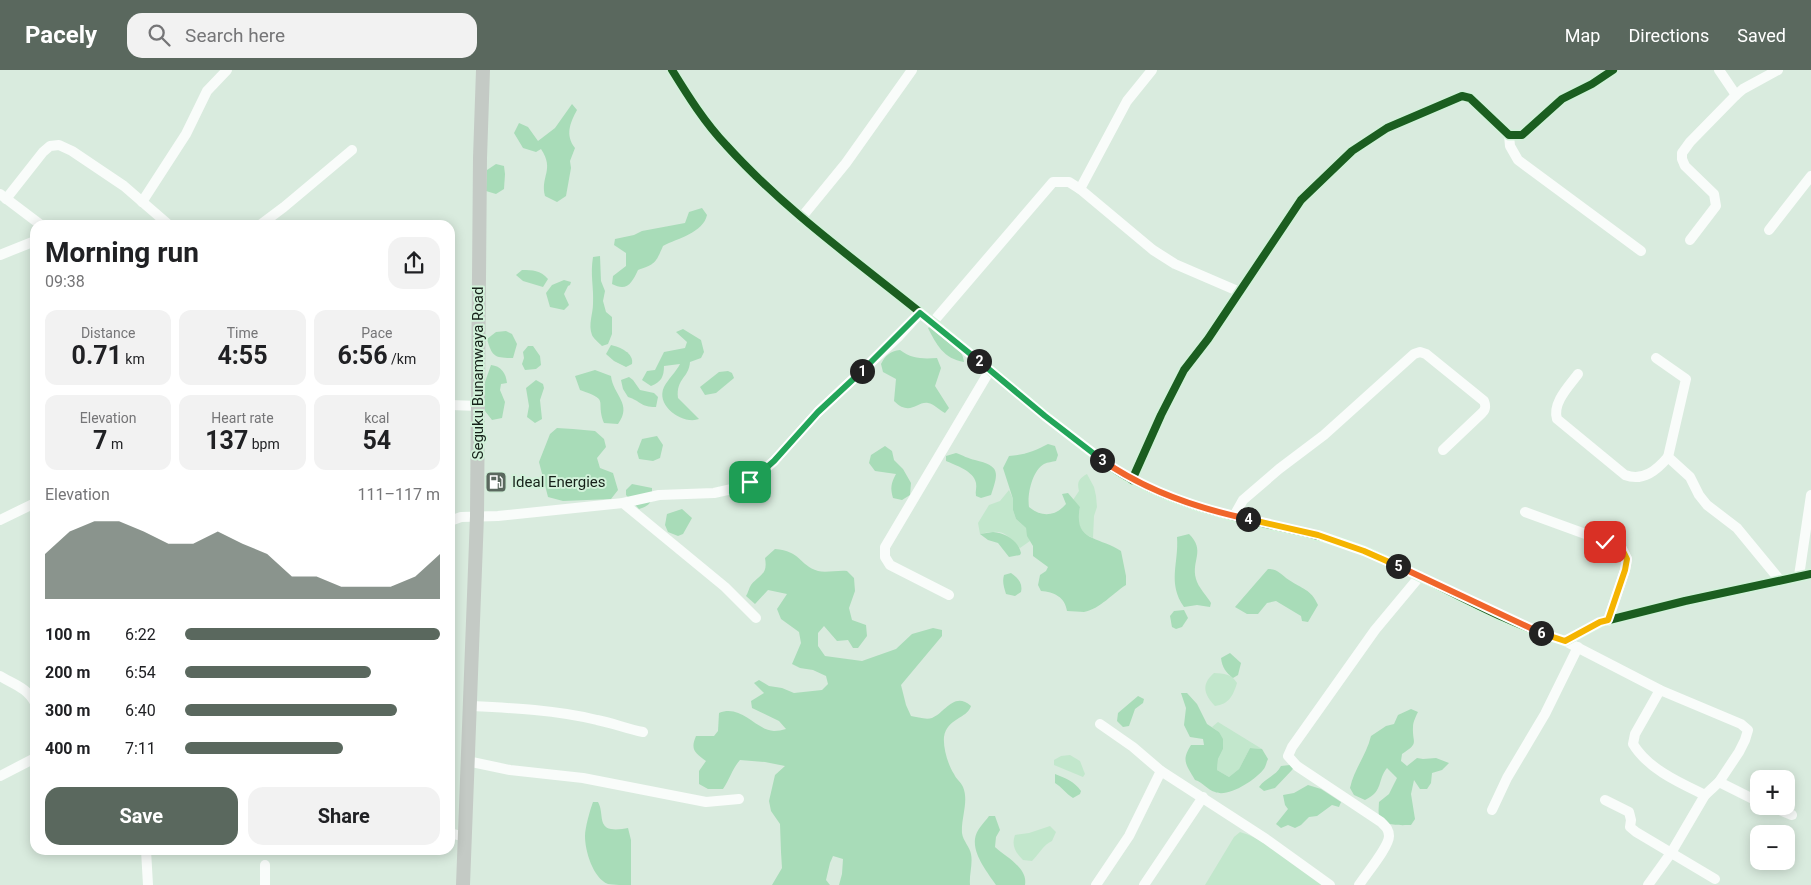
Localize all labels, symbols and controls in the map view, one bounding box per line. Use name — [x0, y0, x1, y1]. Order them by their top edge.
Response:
search box — [127, 13, 477, 58]
text: Pacely — [25, 21, 97, 49]
icon: search — [145, 21, 173, 49]
text: Search here — [185, 24, 285, 47]
text: Map — [1565, 25, 1600, 46]
text: Directions — [1628, 25, 1709, 46]
text: Saved — [1737, 25, 1786, 46]
text: Morning run — [45, 236, 199, 269]
button: share — [388, 237, 440, 289]
text: 09:38 — [45, 272, 85, 291]
street label: Seguku Bunamwaya Road — [469, 287, 487, 459]
text: Distance — [81, 325, 135, 341]
text: Time — [227, 325, 258, 341]
text: Pace — [361, 325, 392, 341]
text: 0.71 — [72, 341, 122, 370]
text: 4:55 — [217, 341, 268, 370]
text: 6:56 — [337, 341, 388, 370]
pin: 2 — [966, 348, 992, 374]
text: km — [122, 351, 145, 367]
text: /km — [388, 351, 416, 367]
text: 2 — [975, 353, 984, 369]
pin: 1 — [850, 358, 874, 384]
text: 1 — [858, 363, 867, 379]
text: Elevation — [80, 410, 137, 426]
text: Heart rate — [211, 410, 274, 426]
text: kcal — [364, 410, 389, 426]
text: 7 — [93, 426, 107, 455]
text: 137 — [205, 426, 248, 455]
text: 54 — [362, 426, 391, 455]
text: m — [107, 436, 123, 452]
text: bpm — [248, 436, 280, 452]
pin: 3 — [1090, 448, 1114, 472]
text: 3 — [1098, 452, 1107, 468]
pin — [729, 461, 771, 503]
icon: arrive — [736, 468, 764, 496]
fuel station icon: Ideal Energies — [484, 470, 508, 494]
place label: Ideal Energies — [512, 473, 606, 491]
text: Elevation — [45, 485, 110, 504]
text: 111–117 m — [358, 485, 440, 504]
pin: 4 — [1236, 506, 1260, 532]
text: 4 — [1244, 511, 1253, 527]
pin — [1584, 521, 1626, 563]
icon: check — [1591, 528, 1619, 556]
pin: 5 — [1386, 554, 1410, 578]
text: 5 — [1394, 558, 1403, 574]
pin: 6 — [1528, 620, 1554, 646]
text: 100 m — [45, 625, 90, 644]
text: 6:22 — [125, 625, 156, 644]
text: 6 — [1537, 625, 1546, 641]
text: 200 m — [45, 663, 90, 682]
text: 6:54 — [125, 663, 156, 682]
text: 300 m — [45, 701, 90, 720]
text: 6:40 — [125, 701, 156, 720]
text: 400 m — [45, 739, 90, 758]
text: 7:11 — [125, 739, 156, 758]
map controls — [1750, 770, 1795, 870]
button: + — [1750, 770, 1795, 815]
button: Save — [45, 787, 238, 845]
button: Share — [248, 787, 440, 845]
button: − — [1750, 825, 1795, 870]

